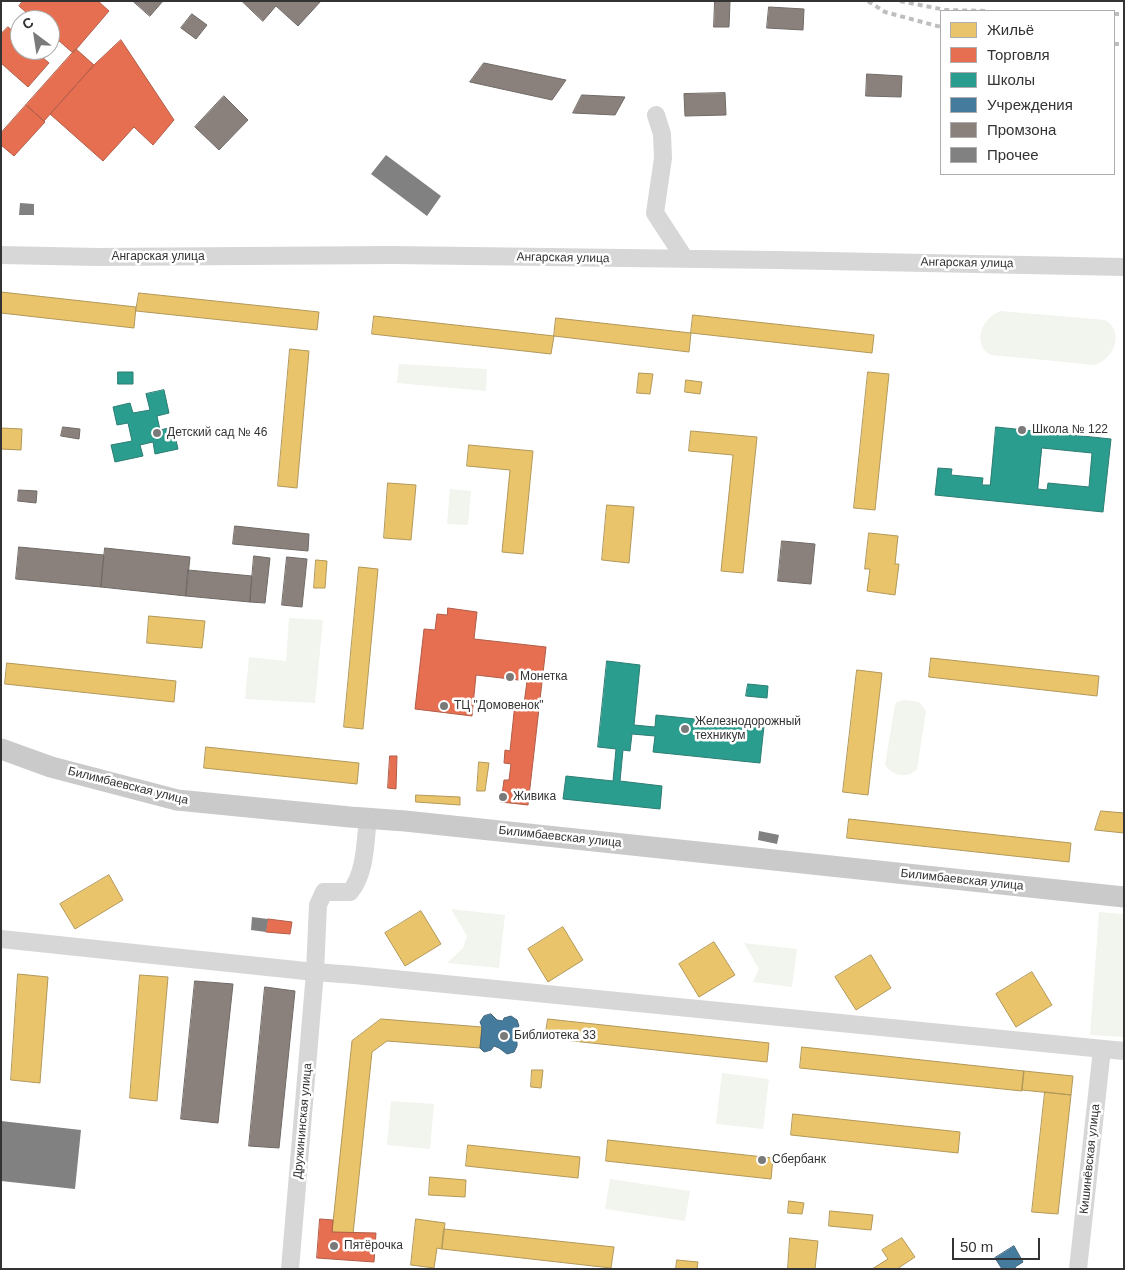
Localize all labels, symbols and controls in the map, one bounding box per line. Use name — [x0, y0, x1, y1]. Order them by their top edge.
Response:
north arrow — [10, 10, 60, 60]
legend — [940, 10, 1115, 175]
text: С — [19, 14, 36, 32]
text: Жильё — [987, 21, 1034, 38]
text: Торговля — [987, 46, 1050, 63]
text: Школы — [987, 71, 1035, 88]
text: Учреждения — [987, 96, 1073, 113]
text: Промзона — [987, 121, 1056, 138]
text: Прочее — [987, 146, 1039, 163]
street label: Ангарская улица — [111, 250, 205, 264]
street label: Ангарская улица — [516, 250, 610, 266]
street label: Ангарская улица — [920, 255, 1014, 271]
place label: Школа № 122 — [1032, 423, 1108, 437]
marker: Школа № 122 — [1016, 424, 1028, 436]
place label: Детский сад № 46 — [167, 426, 267, 440]
marker: Детский сад № 46 — [151, 427, 163, 439]
place label: Монетка — [520, 670, 567, 684]
marker: Монетка — [504, 671, 516, 683]
place label: ТЦ "Домовенок" — [454, 699, 543, 713]
marker: ТЦ "Домовенок" — [438, 700, 450, 712]
place label: Железнодорожный техникум — [695, 715, 801, 743]
marker: Железнодорожный техникум — [679, 723, 691, 735]
street label: Билимбаевская улица — [66, 764, 190, 808]
place label: Живика — [513, 790, 556, 804]
marker: Живика — [497, 791, 509, 803]
street label: Билимбаевская улица — [498, 823, 622, 851]
street label: Билимбаевская улица — [900, 866, 1024, 894]
place label: Библиотека 33 — [514, 1029, 596, 1043]
marker: Библиотека 33 — [498, 1030, 510, 1042]
street label: Дружининская улица — [291, 1062, 315, 1180]
street label: Кишинёвская улица — [1077, 1103, 1103, 1215]
place label: Сбербанк — [772, 1153, 826, 1167]
marker: Сбербанк — [756, 1154, 768, 1166]
scale bar — [955, 1228, 1042, 1260]
text: 50 m — [960, 1238, 993, 1255]
place label: Пятёрочка — [344, 1239, 403, 1253]
marker: Пятёрочка — [328, 1240, 340, 1252]

